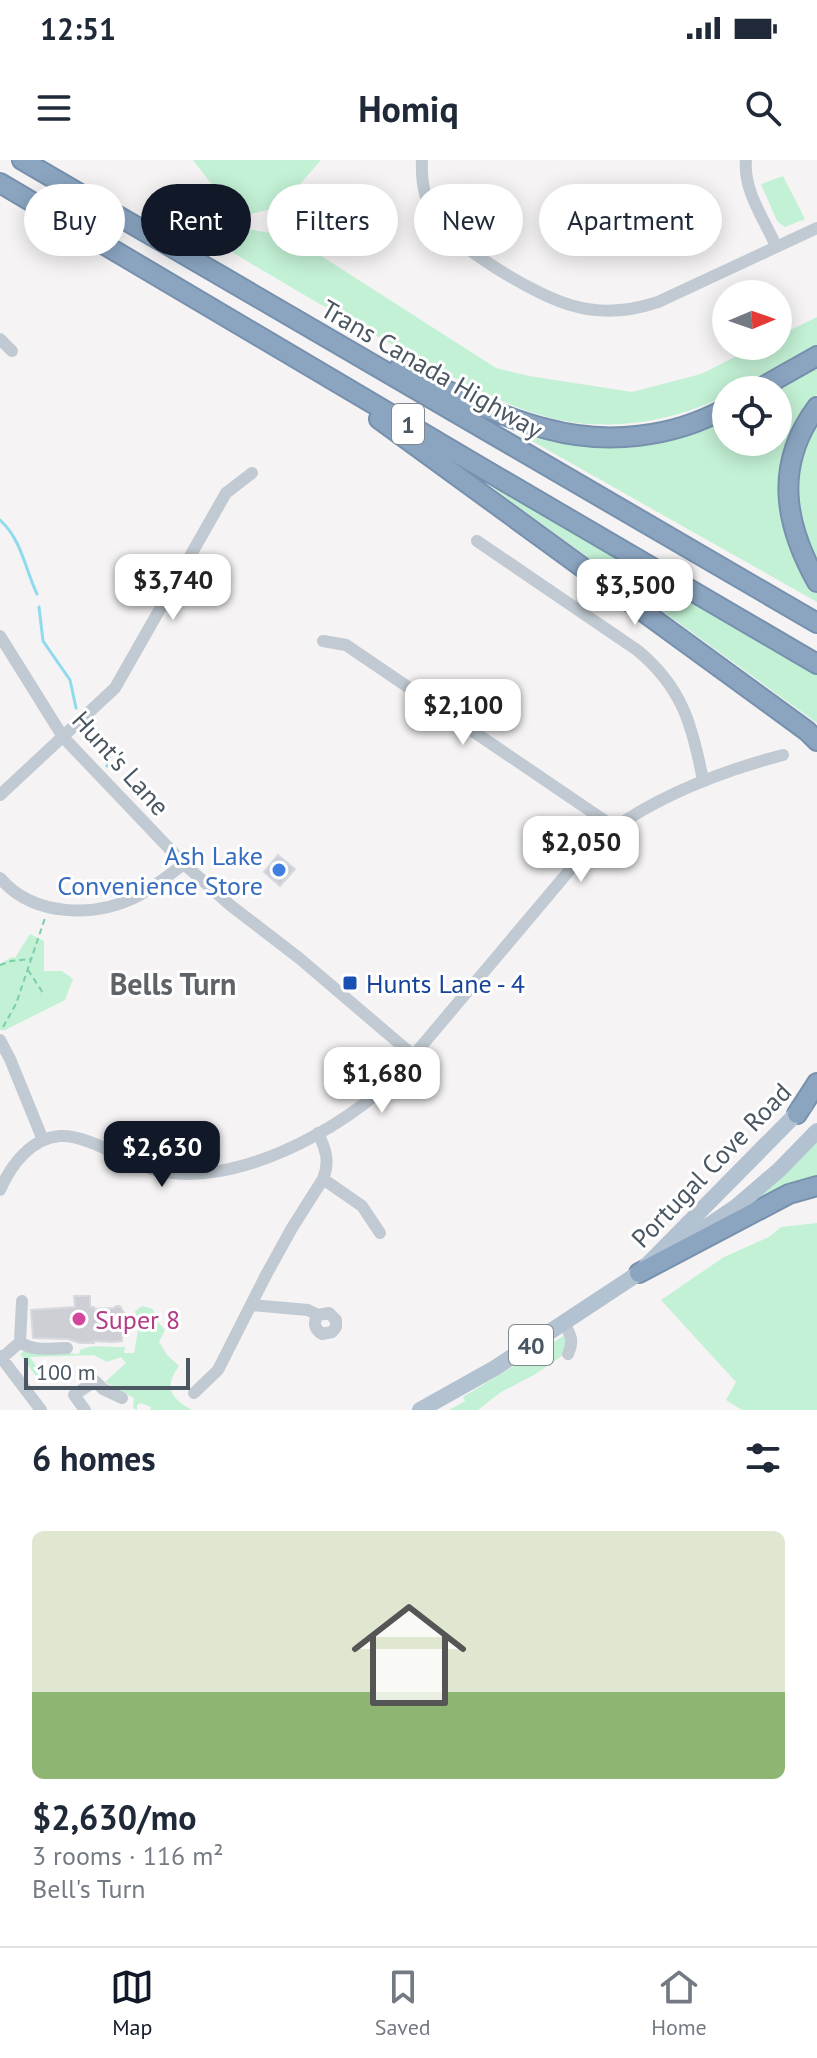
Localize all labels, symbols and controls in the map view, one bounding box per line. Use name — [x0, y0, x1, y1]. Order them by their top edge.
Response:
text: 12:51 — [40, 9, 116, 48]
text: Homiq — [358, 85, 459, 132]
icon: menu — [32, 86, 76, 130]
icon: search — [741, 86, 785, 130]
chip: Buy — [24, 184, 125, 256]
chip: Rent — [141, 184, 251, 256]
chip: Filters — [267, 184, 398, 256]
chip: New — [414, 184, 523, 256]
chip: Apartment — [539, 184, 722, 256]
north arrow — [712, 280, 792, 360]
map controls — [712, 280, 792, 456]
street label: Trans Canada Highway — [315, 292, 549, 446]
button: locate — [712, 376, 792, 456]
road number: 1 — [392, 404, 424, 444]
pin: $3,740 — [108, 554, 238, 622]
pin: $3,500 — [570, 559, 700, 627]
text: $3,740 — [133, 563, 213, 596]
text: $3,500 — [595, 568, 675, 601]
pin: $2,100 — [398, 679, 528, 747]
text: $2,100 — [423, 688, 503, 721]
street label: Hunt's Lane — [65, 704, 177, 822]
pin: $2,050 — [516, 816, 646, 884]
text: $2,050 — [541, 825, 621, 858]
place label: Ash Lake Convenience Store — [57, 839, 263, 902]
marker: Ash Lake Convenience Store — [270, 861, 288, 879]
district label: Bells Turn — [110, 964, 236, 1003]
place label: Hunts Lane - 4 — [366, 967, 525, 1000]
marker: Hunts Lane - 4 — [341, 974, 359, 992]
pin: $1,680 — [317, 1047, 447, 1115]
text: $1,680 — [342, 1056, 422, 1089]
street label: Portugal Cove Road — [624, 1076, 798, 1254]
pin: $2,630 — [97, 1121, 227, 1189]
text: $2,630 — [122, 1130, 202, 1163]
place label: Super 8 — [95, 1303, 180, 1336]
marker: Super 8 — [70, 1310, 88, 1328]
road number: 40 — [509, 1325, 553, 1365]
scale bar — [24, 1354, 190, 1390]
text: 100 m — [36, 1358, 96, 1386]
text: 6 homes — [32, 1436, 156, 1480]
icon: filters — [741, 1436, 785, 1480]
icon: home — [337, 1583, 481, 1727]
text: $2,630/mo — [32, 1795, 196, 1839]
text: 3 rooms · 116 m² — [32, 1839, 224, 1872]
text: Bell's Turn — [32, 1872, 146, 1905]
tab: Map — [110, 1965, 154, 2041]
tab: Saved — [375, 1965, 431, 2041]
tab: Home — [651, 1965, 707, 2041]

